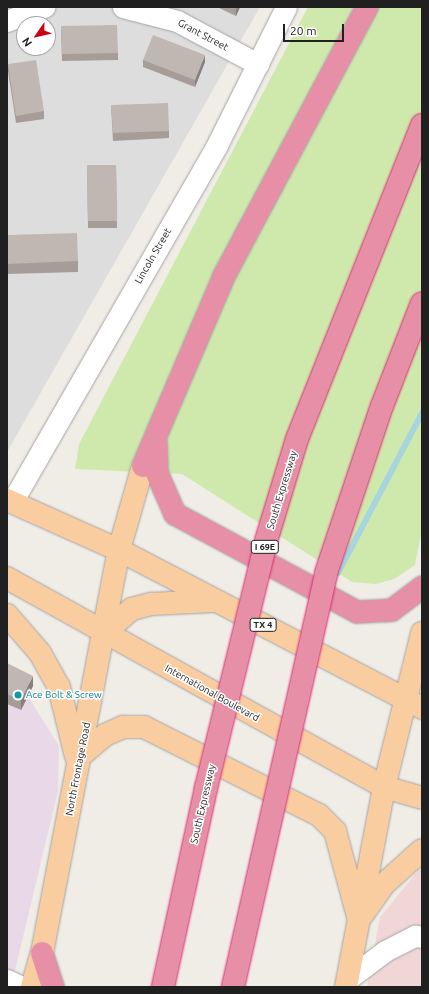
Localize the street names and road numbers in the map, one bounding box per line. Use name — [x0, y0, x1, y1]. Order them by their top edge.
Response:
street label: Grant Street — [176, 17, 230, 53]
street label: Lincoln Street — [132, 226, 174, 286]
street label: South Expressway — [264, 450, 300, 530]
road number: I 69E — [250, 540, 280, 554]
road number: TX 4 — [249, 618, 277, 632]
street label: International Boulevard — [163, 662, 261, 724]
street label: North Frontage Road — [63, 721, 93, 817]
street label: South Expressway — [188, 763, 218, 845]

